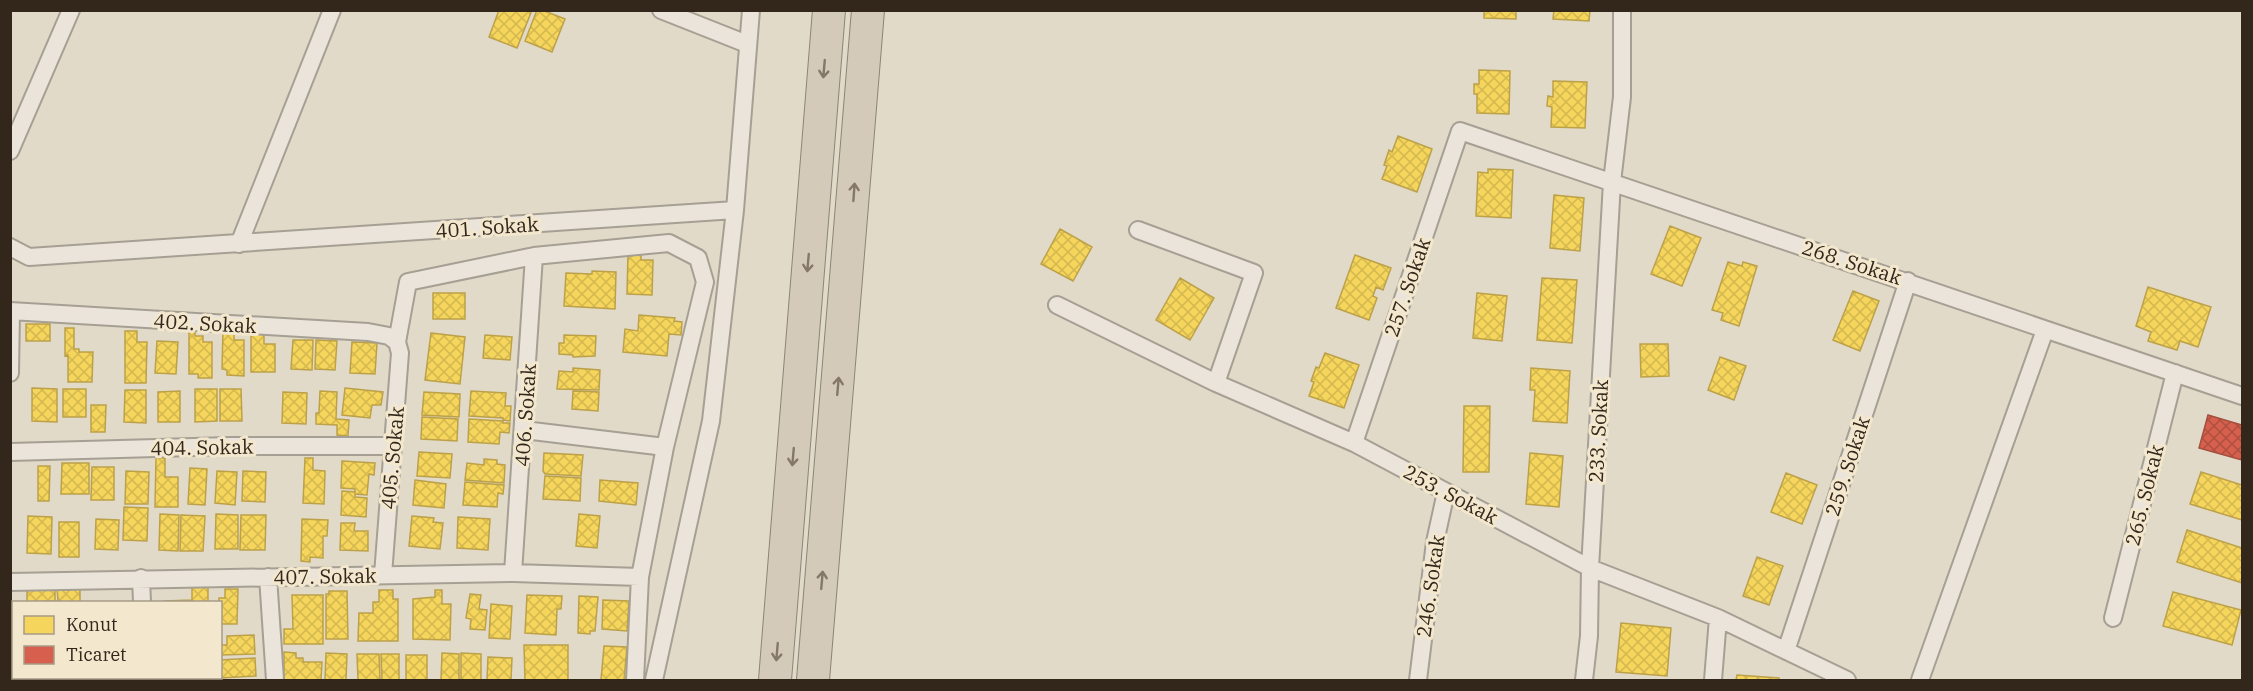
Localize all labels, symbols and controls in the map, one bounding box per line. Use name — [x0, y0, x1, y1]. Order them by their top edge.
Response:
one-way arrow — [819, 58, 830, 78]
one-way arrow — [849, 182, 860, 202]
street label: 401. Sokak — [435, 210, 540, 244]
street label: 257. Sokak — [1377, 233, 1437, 340]
street label: 268. Sokak — [1799, 233, 1906, 291]
one-way arrow — [803, 253, 814, 273]
street label: 402. Sokak — [153, 307, 258, 339]
street label: 406. Sokak — [508, 362, 542, 467]
one-way arrow — [833, 377, 844, 396]
street label: 233. Sokak — [1582, 378, 1614, 483]
street label: 405. Sokak — [374, 405, 410, 511]
street label: 259. Sokak — [1818, 412, 1876, 519]
street label: 404. Sokak — [150, 433, 254, 461]
street label: 265. Sokak — [2118, 441, 2170, 548]
one-way arrow — [787, 447, 798, 467]
street label: 253. Sokak — [1399, 458, 1503, 530]
street label: 246. Sokak — [1409, 533, 1451, 639]
street label: 407. Sokak — [273, 562, 377, 590]
one-way arrow — [817, 571, 828, 591]
legend — [12, 601, 222, 679]
text: Konut — [66, 613, 117, 636]
one-way arrow — [771, 641, 782, 661]
text: Ticaret — [66, 643, 126, 666]

